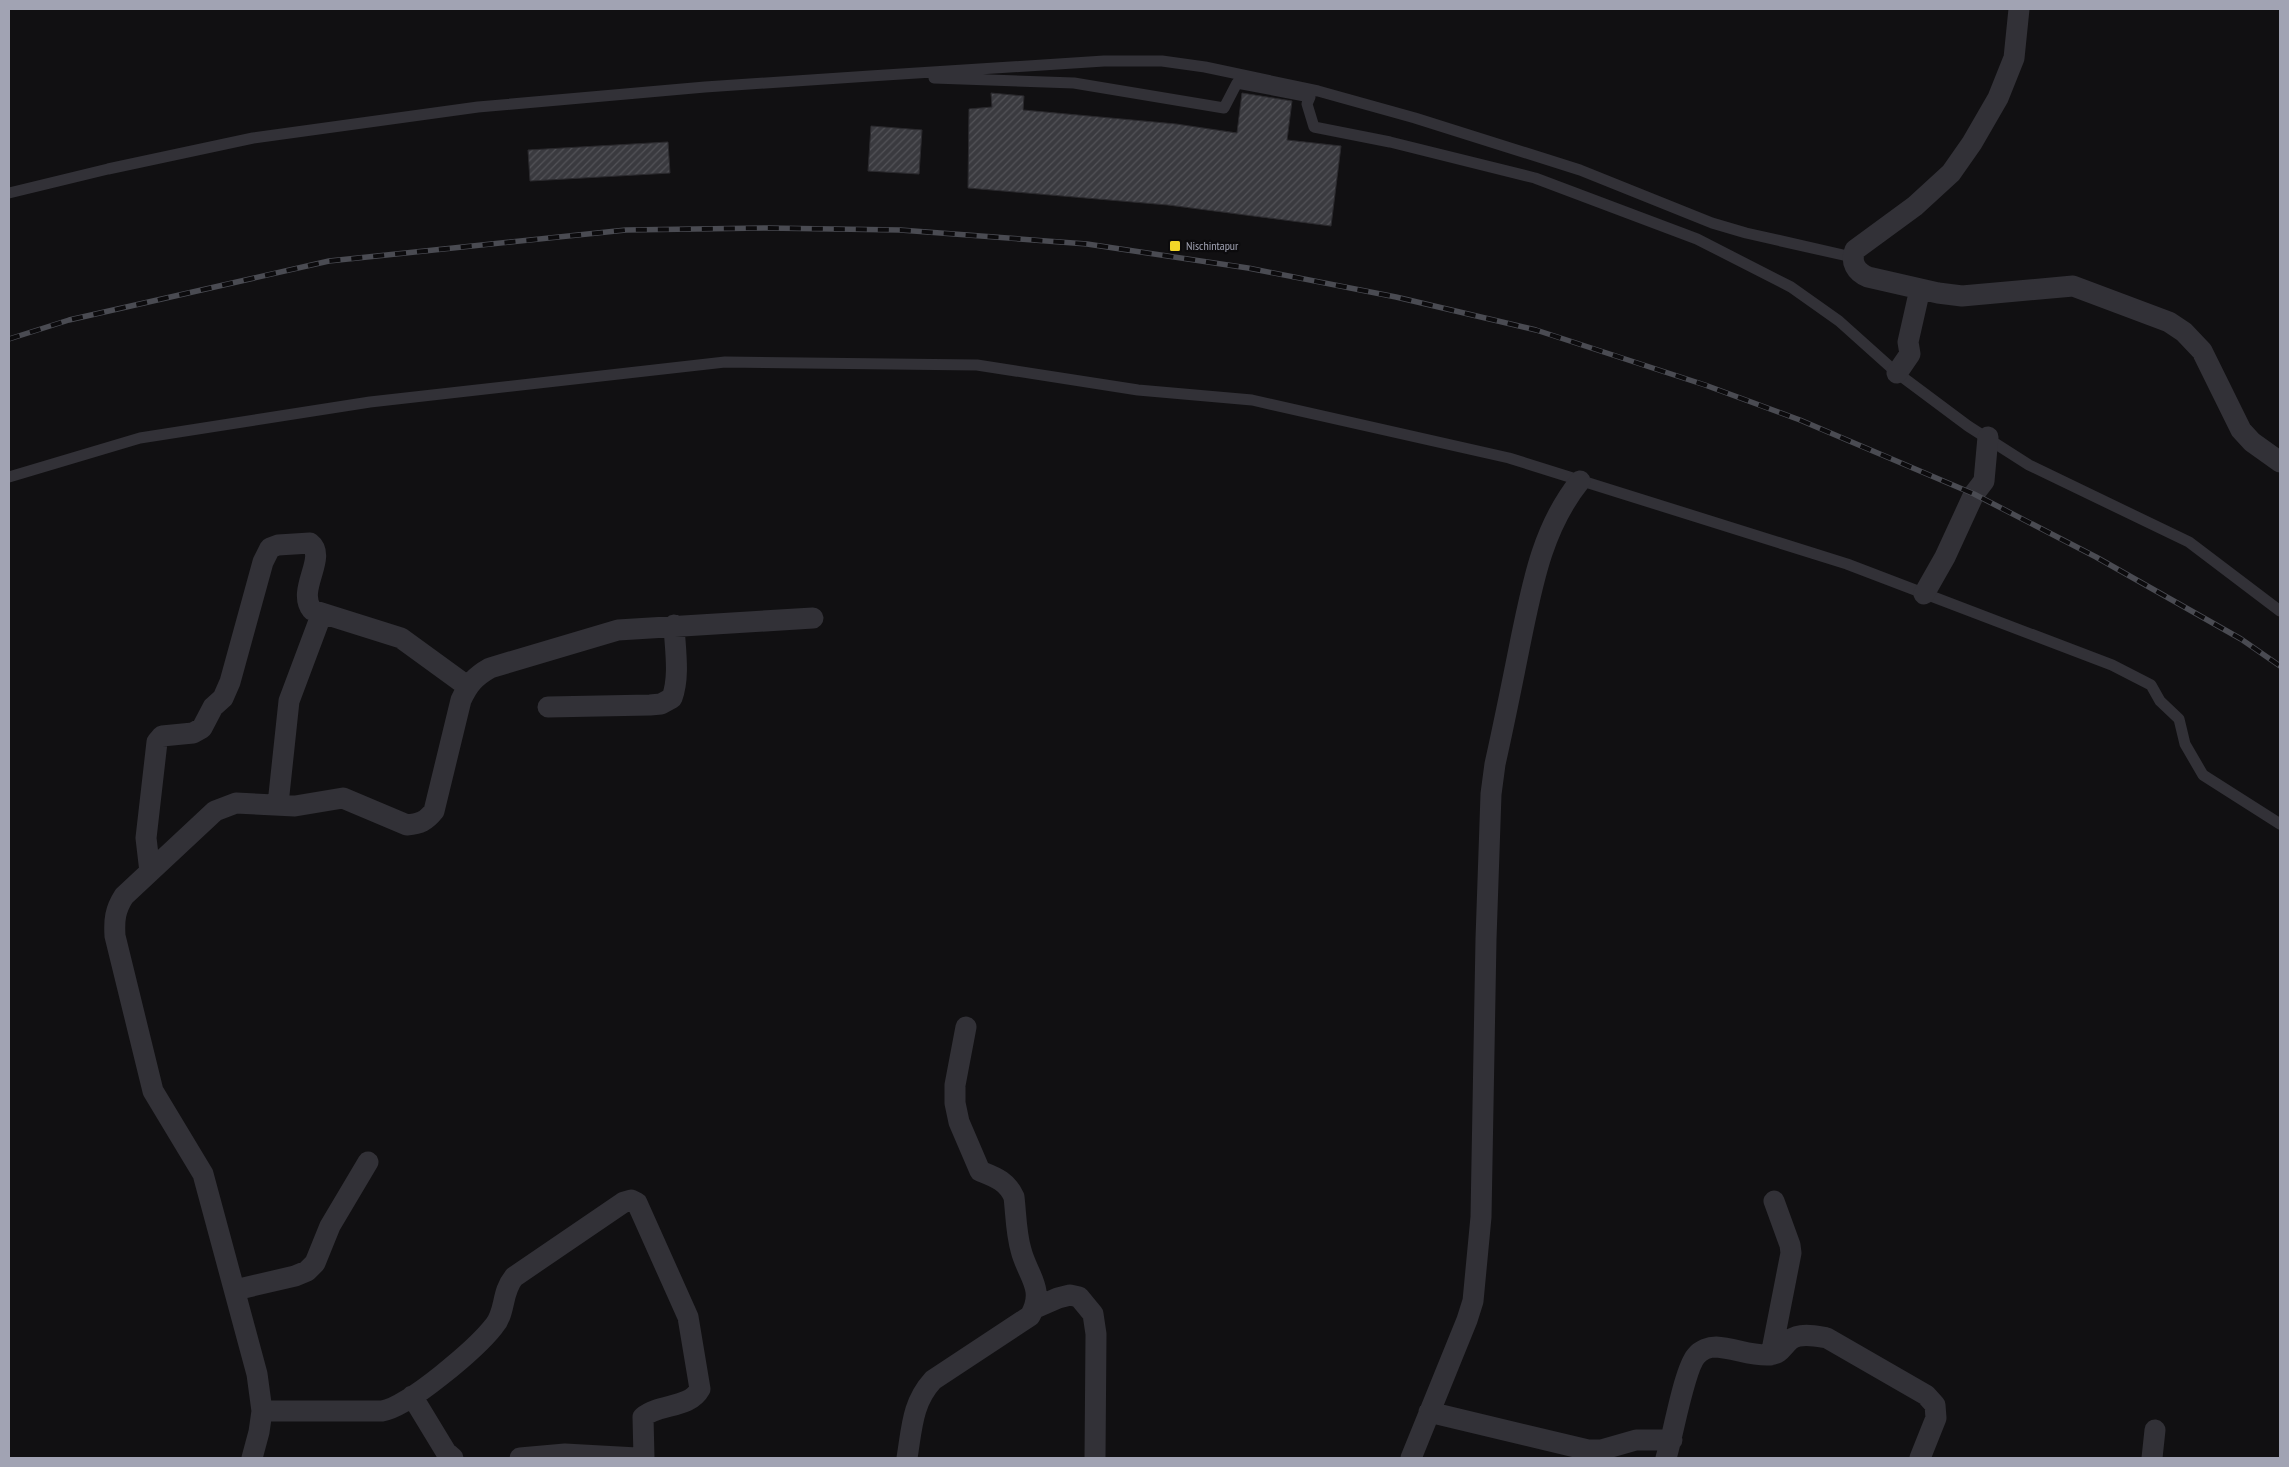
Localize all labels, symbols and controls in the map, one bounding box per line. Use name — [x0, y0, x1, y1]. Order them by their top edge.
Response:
place label: Nischintapur — [1186, 238, 1239, 253]
marker: Nischintapur — [1168, 239, 1182, 253]

